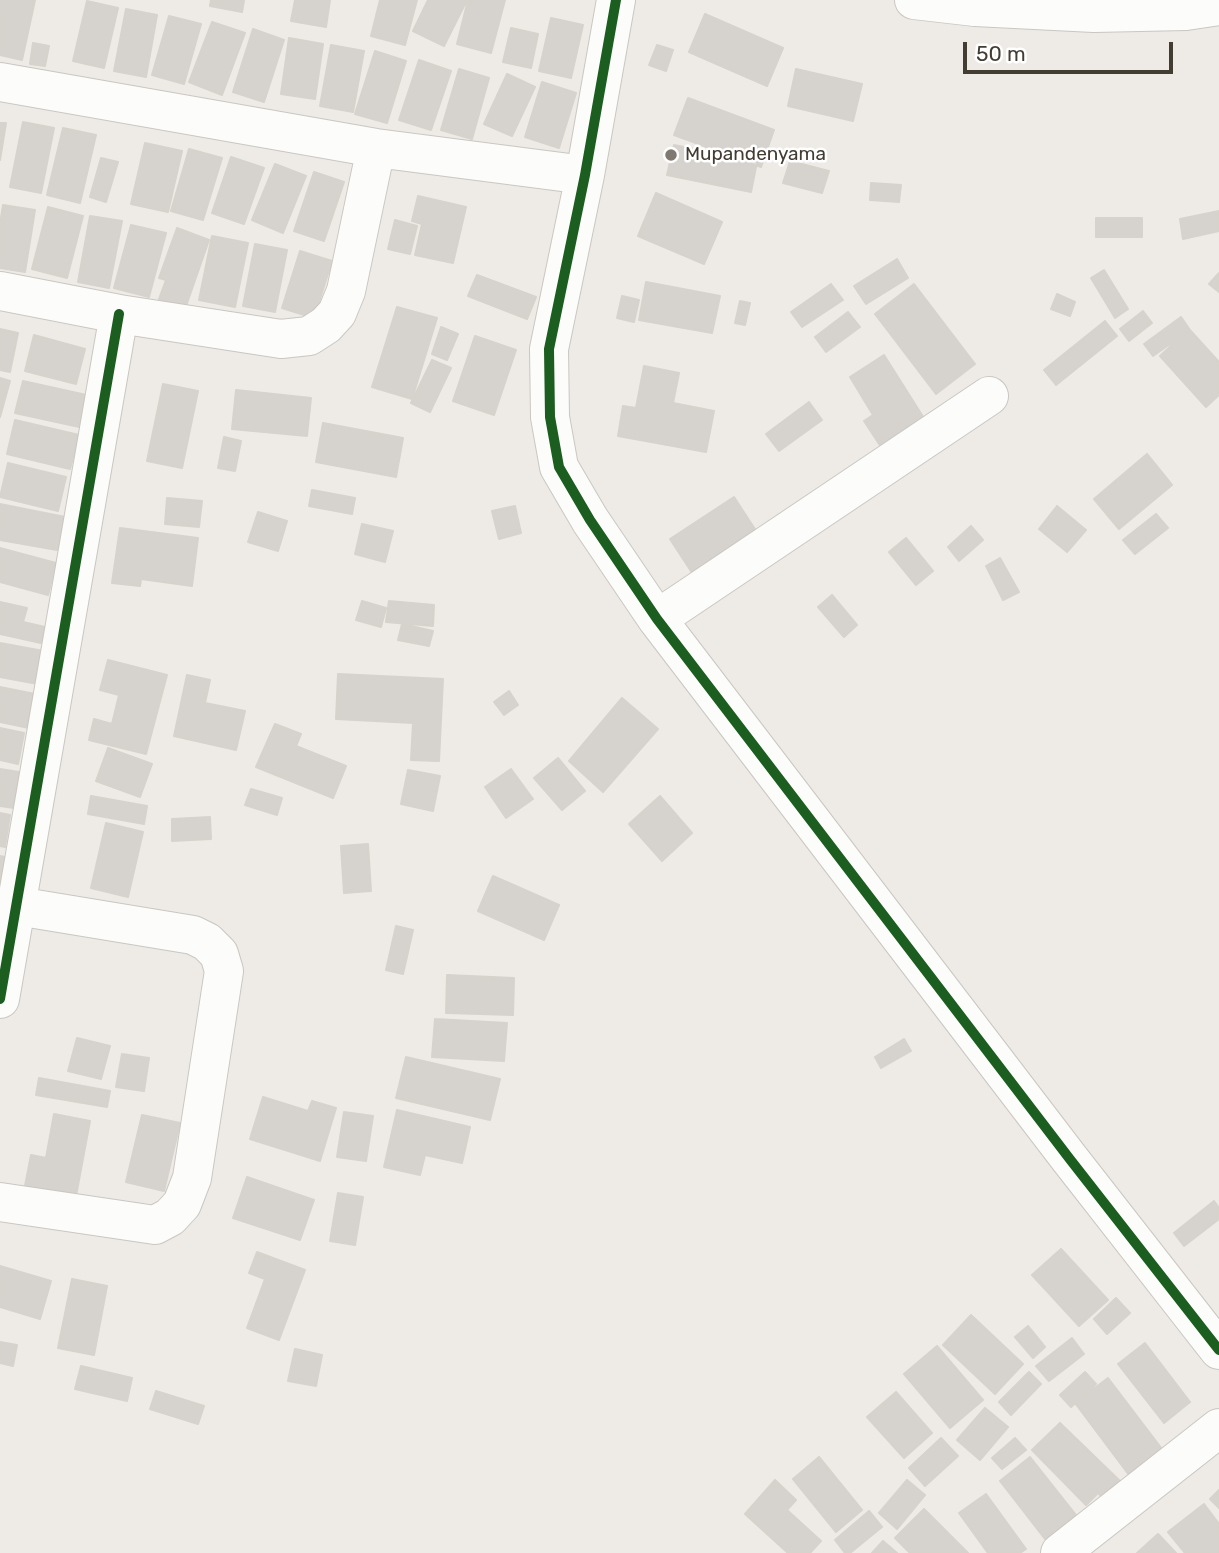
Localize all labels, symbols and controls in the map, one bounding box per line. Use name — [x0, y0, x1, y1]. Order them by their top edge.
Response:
scale bar — [967, 28, 1177, 72]
text: 50 m — [976, 41, 1026, 66]
place label: Mupandenyama — [685, 144, 826, 166]
marker: Mupandenyama — [663, 147, 679, 163]

